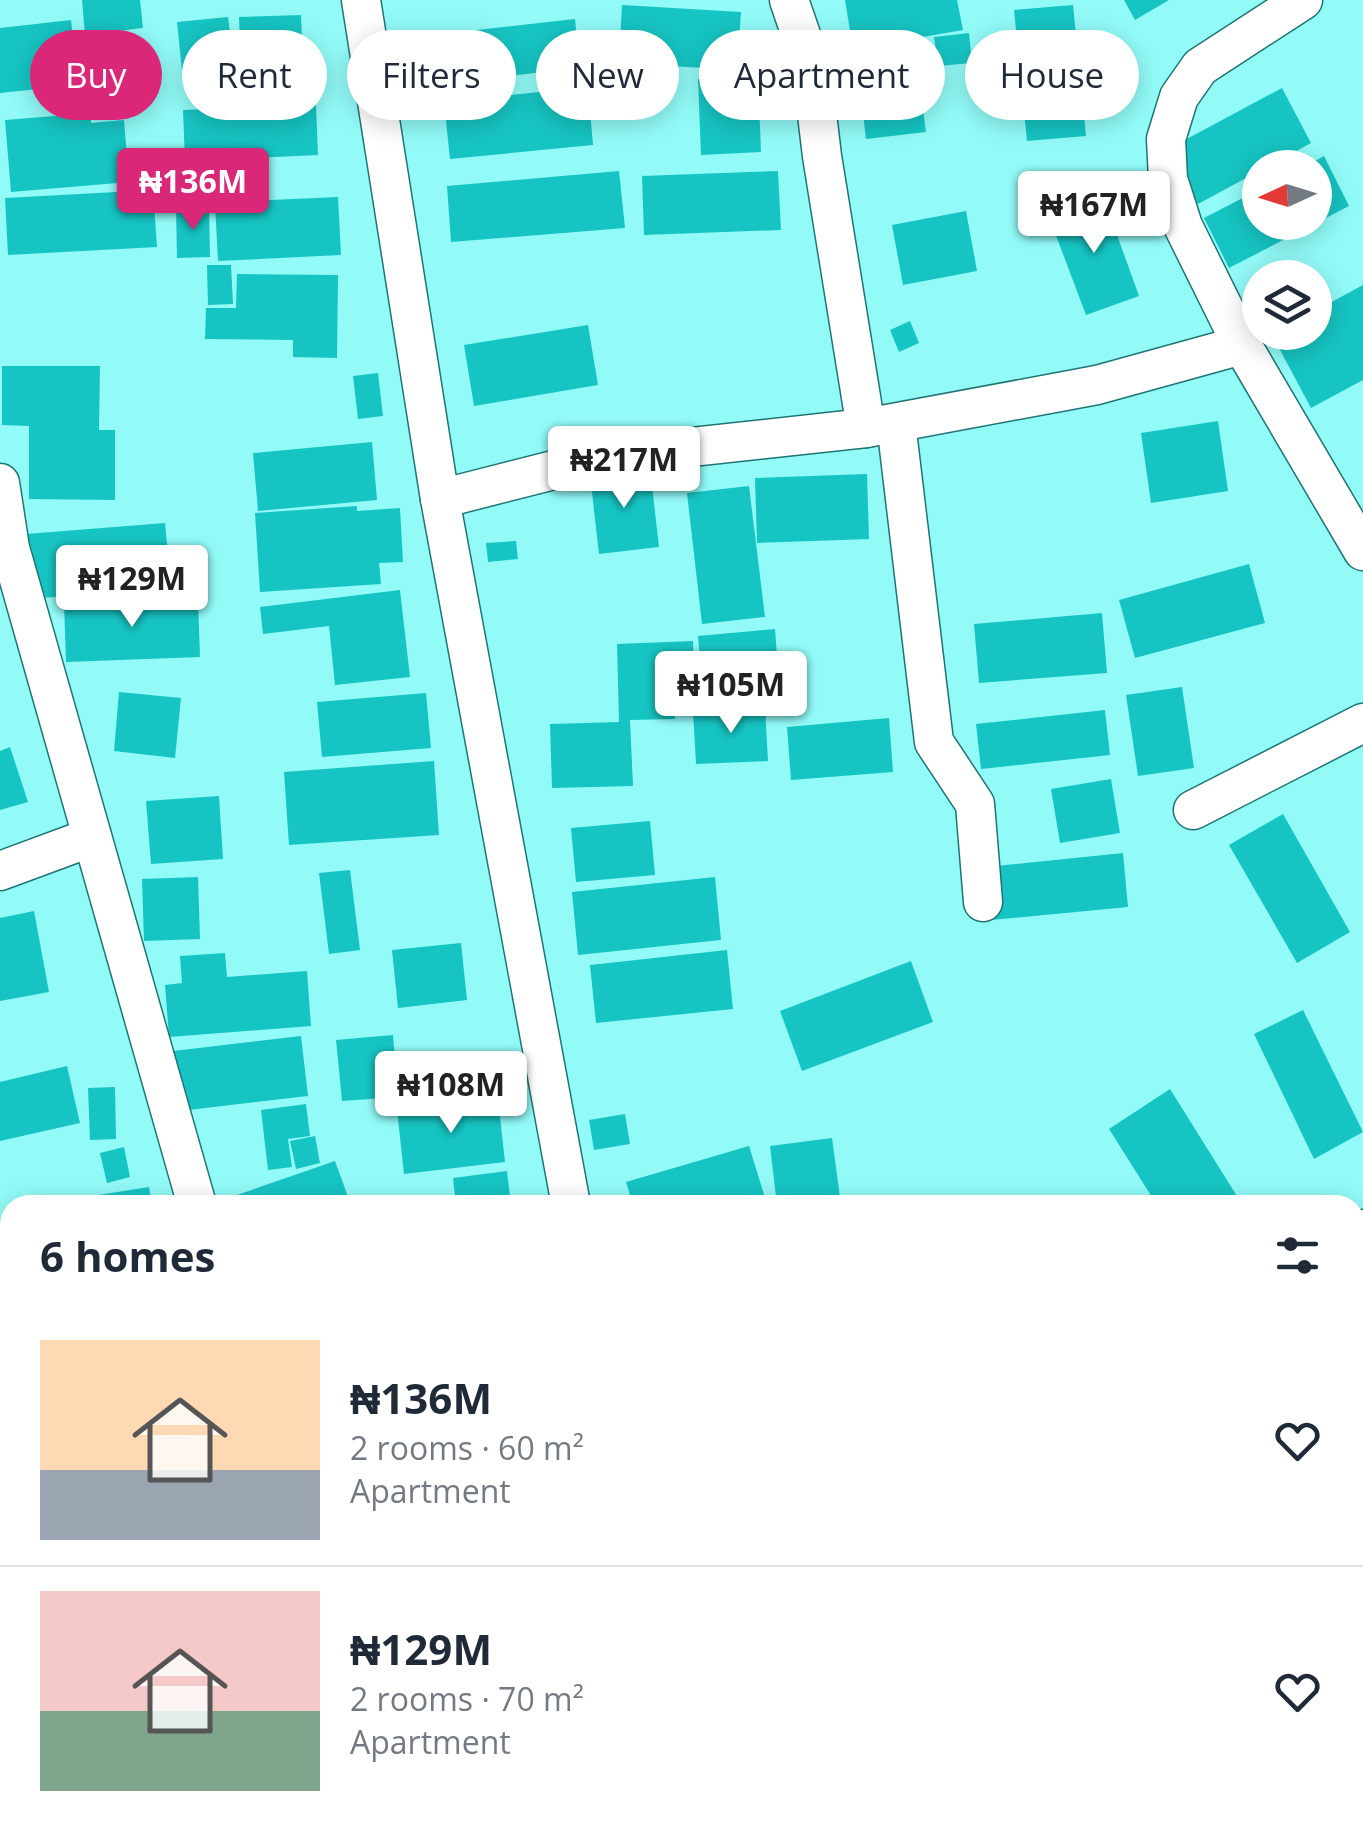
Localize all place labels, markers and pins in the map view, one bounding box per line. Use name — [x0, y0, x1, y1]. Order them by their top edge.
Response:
pin: ₦136M — [123, 148, 263, 233]
pin: ₦167M — [1024, 171, 1164, 256]
pin: ₦217M — [554, 426, 694, 511]
pin: ₦129M — [62, 545, 202, 630]
pin: ₦105M — [661, 651, 801, 736]
pin: ₦108M — [381, 1051, 521, 1136]

